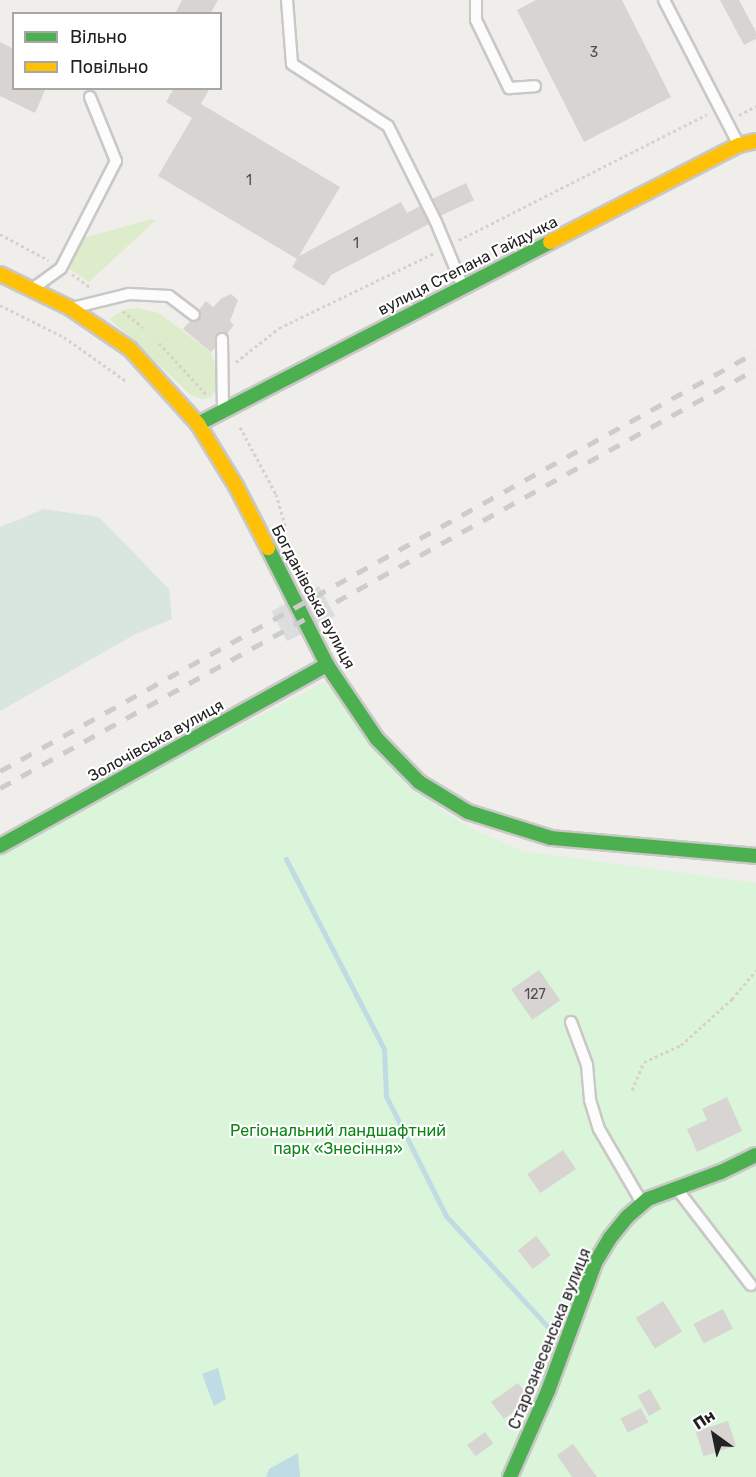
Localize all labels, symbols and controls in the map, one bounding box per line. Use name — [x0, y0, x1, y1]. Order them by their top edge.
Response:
legend — [12, 12, 222, 90]
text: Вільно — [70, 26, 127, 48]
house number: 3 — [590, 45, 598, 61]
text: Повільно — [70, 56, 148, 78]
house number: 1 — [246, 173, 252, 189]
street label: вулиця Степана Гайдучка — [375, 212, 561, 320]
house number: 1 — [353, 236, 359, 252]
street label: Богданівська вулиця — [267, 522, 359, 672]
street label: Золочівська вулиця — [85, 696, 227, 786]
house number: 127 — [524, 987, 546, 1003]
park label: Регіональний ландшафтний парк «Знесіння» — [230, 1121, 446, 1159]
street label: Старознесенська вулиця — [505, 1246, 595, 1432]
north arrow — [684, 1405, 744, 1465]
text: Пн — [689, 1405, 718, 1433]

